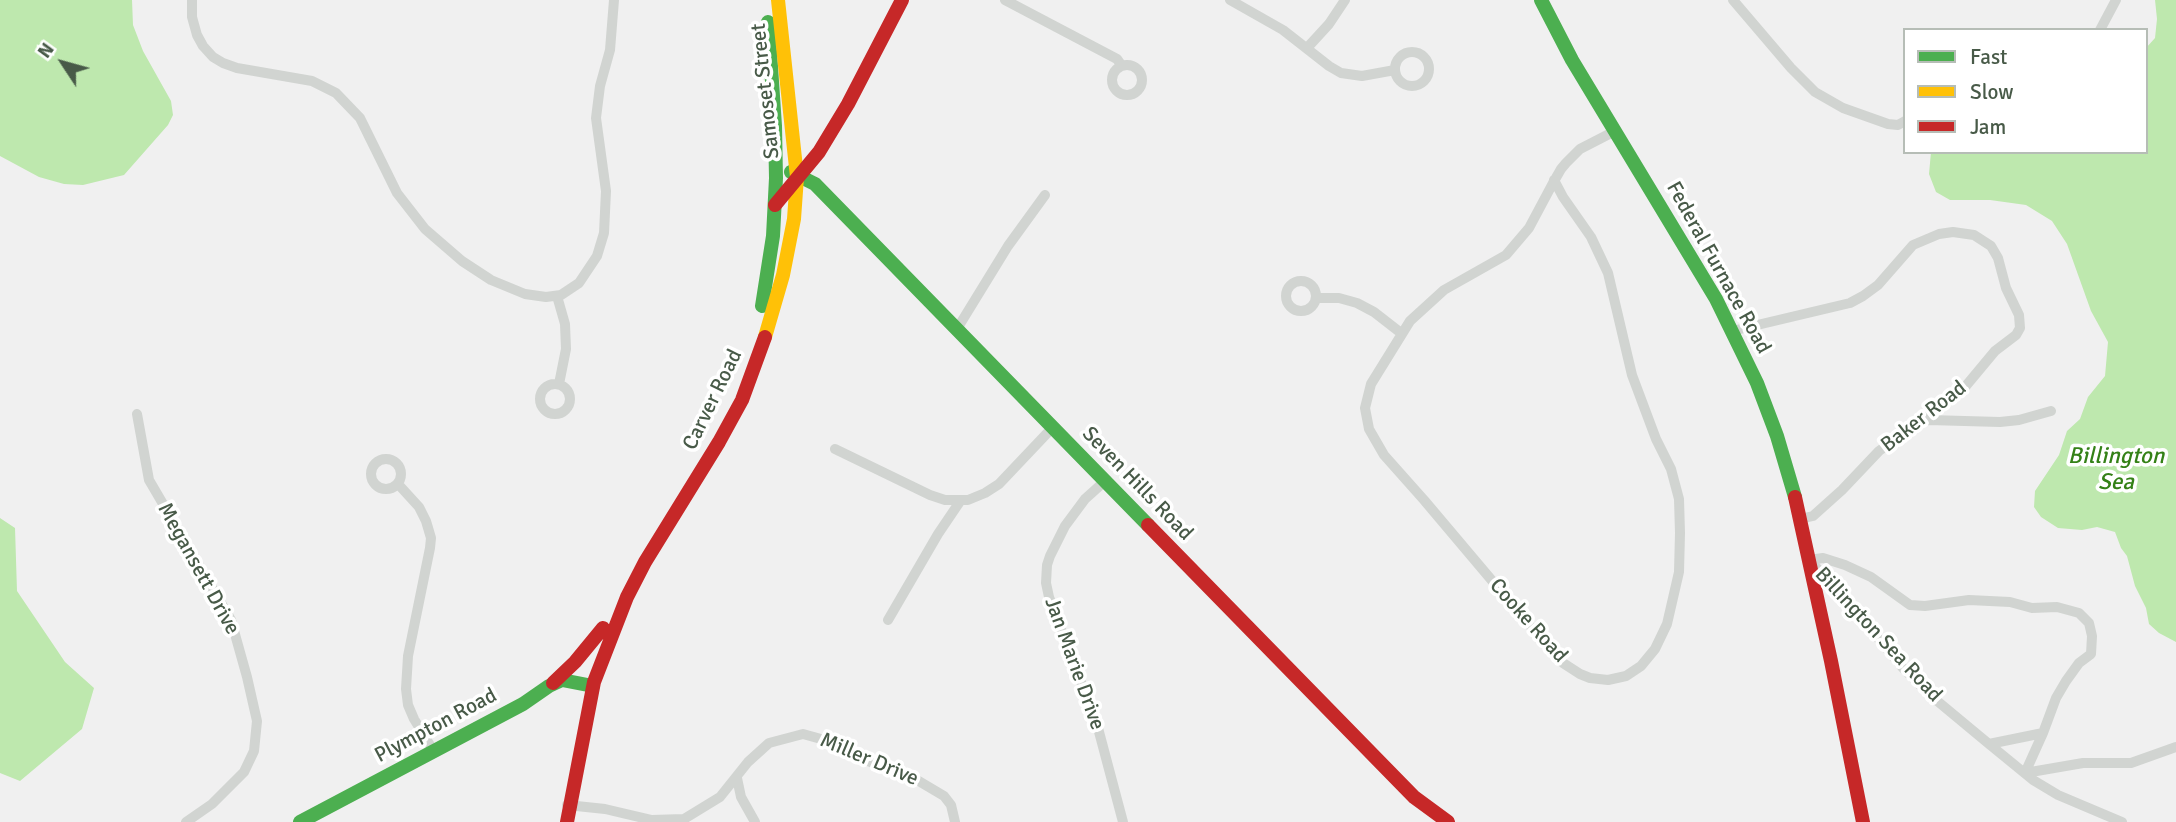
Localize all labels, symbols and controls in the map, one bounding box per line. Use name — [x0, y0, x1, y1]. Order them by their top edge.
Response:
street label: Samoset Street — [746, 22, 786, 160]
north arrow — [28, 28, 98, 98]
legend — [1903, 28, 2148, 154]
text: N — [32, 38, 60, 63]
text: Fast — [1970, 44, 2007, 70]
text: Slow — [1970, 79, 2014, 105]
text: Jam — [1970, 114, 2006, 140]
street label: Federal Furnace Road — [1660, 177, 1776, 359]
street label: Carver Road — [678, 346, 748, 454]
street label: Baker Road — [1876, 376, 1972, 458]
street label: Seven Hills Road — [1076, 422, 1198, 546]
water label: Billington Sea — [2068, 443, 2164, 497]
street label: Megansett Drive — [151, 499, 245, 639]
street label: Billington Sea Road — [1809, 562, 1947, 708]
street label: Cooke Road — [1484, 574, 1572, 668]
street label: Jan Marie Drive — [1038, 594, 1110, 734]
street label: Plympton Road — [371, 683, 501, 769]
street label: Miller Drive — [816, 728, 922, 792]

